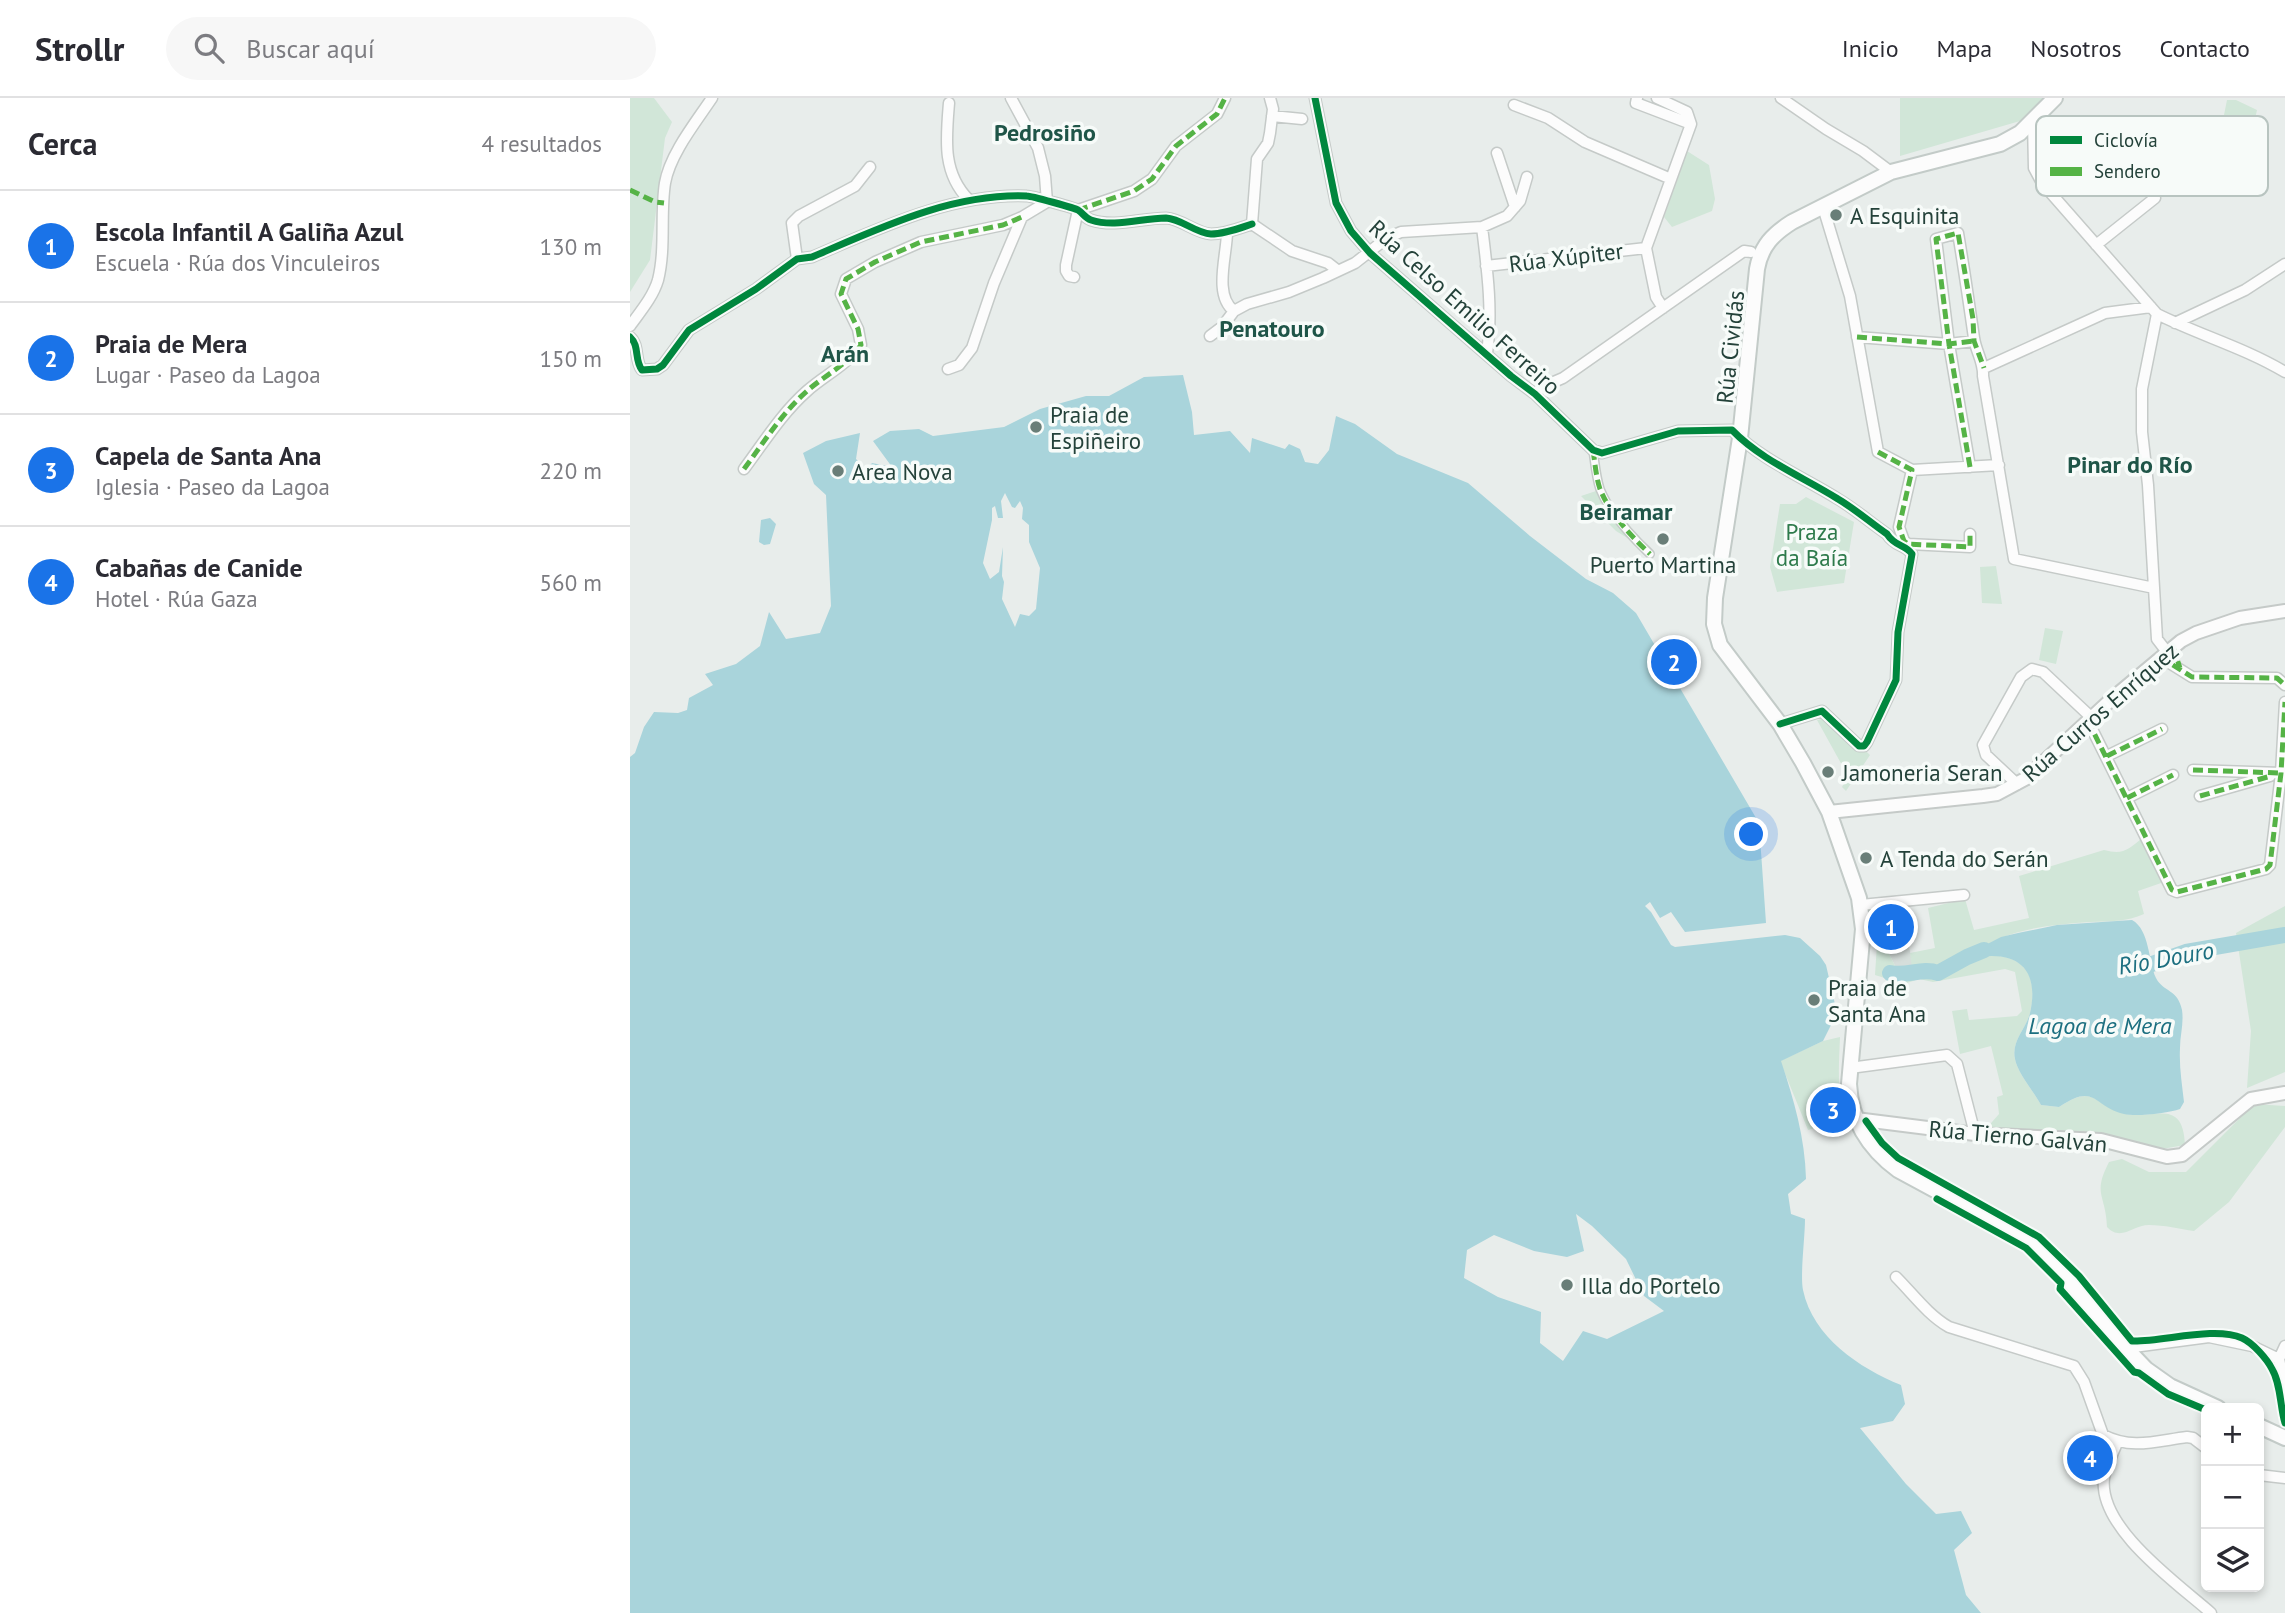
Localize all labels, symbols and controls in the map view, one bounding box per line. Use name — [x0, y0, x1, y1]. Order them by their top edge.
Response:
search box — [166, 17, 656, 80]
text: Strollr — [35, 27, 124, 70]
icon: search — [190, 29, 228, 67]
text: Buscar aquí — [246, 32, 375, 65]
text: Inicio — [1842, 33, 1899, 64]
text: Mapa — [1937, 33, 1992, 64]
text: Nosotros — [2030, 33, 2122, 64]
text: Contacto — [2160, 33, 2250, 64]
legend — [2036, 116, 2268, 196]
district label: Pedrosiño — [994, 117, 1096, 148]
text: Cerca — [28, 124, 97, 163]
text: Ciclovía — [2094, 128, 2158, 152]
text: 4 resultados — [481, 129, 602, 158]
text: Sendero — [2094, 159, 2161, 183]
place label: A Esquinita — [1850, 201, 1960, 230]
marker: A Esquinita — [1828, 207, 1844, 223]
street label: Rúa Celso Emilio Ferreiro — [1363, 213, 1567, 401]
text: Escola Infantil A Galiña Azul — [95, 215, 403, 248]
text: 1 — [44, 232, 58, 261]
text: 130 m — [540, 232, 602, 261]
street label: Rúa Xúpiter — [1507, 236, 1625, 278]
text: Escuela · Rúa dos Vinculeiros — [95, 248, 380, 277]
street label: Rúa Cividás — [1710, 289, 1750, 405]
district label: Penatouro — [1219, 313, 1325, 344]
text: Praia de Mera — [95, 327, 247, 360]
district label: Arán — [821, 338, 869, 369]
text: 2 — [44, 344, 58, 373]
text: 150 m — [540, 344, 602, 373]
text: Lugar · Paseo da Lagoa — [95, 360, 321, 389]
place label: Praia de Espiñeiro — [1050, 400, 1141, 455]
marker: Praia de Espiñeiro — [1028, 419, 1044, 435]
text: Capela de Santa Ana — [95, 439, 321, 472]
district label: Pinar do Río — [2067, 449, 2193, 480]
text: 3 — [44, 456, 58, 485]
text: 220 m — [540, 456, 602, 485]
place label: Area Nova — [852, 457, 953, 486]
marker: Area Nova — [830, 463, 846, 479]
text: Iglesia · Paseo da Lagoa — [95, 472, 330, 501]
district label: Beiramar — [1580, 496, 1673, 527]
park label: Praza da Baía — [1776, 517, 1848, 572]
marker: Puerto Martina — [1655, 531, 1671, 547]
place label: Puerto Martina — [1590, 550, 1736, 579]
text: Cabañas de Canide — [95, 551, 303, 584]
text: 4 — [44, 568, 58, 597]
text: 560 m — [540, 568, 602, 597]
text: Hotel · Rúa Gaza — [95, 584, 258, 613]
pin: 2 — [1651, 636, 1697, 688]
street label: Rúa Curros Enríquez — [2016, 636, 2184, 788]
place label: Jamoneria Seran — [1841, 758, 2003, 787]
marker: Jamoneria Seran — [1820, 764, 1836, 780]
your location — [1734, 817, 1768, 851]
place label: A Tenda do Serán — [1880, 844, 2049, 873]
marker: A Tenda do Serán — [1858, 850, 1874, 866]
pin: 1 — [1868, 901, 1914, 953]
water label: Río Douro — [2116, 934, 2216, 982]
place label: Praia de Santa Ana — [1828, 973, 1926, 1028]
marker: Praia de Santa Ana — [1806, 992, 1822, 1008]
water label: Lagoa de Mera — [2028, 1010, 2172, 1041]
pin: 3 — [1810, 1084, 1856, 1136]
street label: Rúa Tierno Galván — [1927, 1114, 2109, 1158]
place label: Illa do Portelo — [1581, 1271, 1721, 1300]
marker: Illa do Portelo — [1559, 1277, 1575, 1293]
map controls — [2201, 1403, 2264, 1592]
button: + — [2201, 1403, 2264, 1466]
pin: 4 — [2067, 1432, 2113, 1484]
button: − — [2201, 1466, 2264, 1529]
button: layers — [2201, 1529, 2264, 1592]

